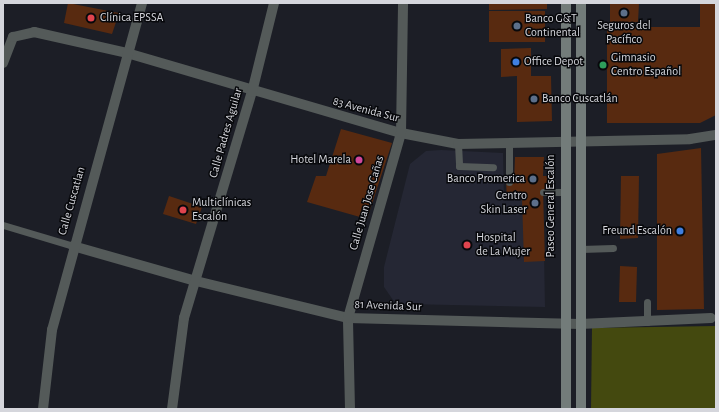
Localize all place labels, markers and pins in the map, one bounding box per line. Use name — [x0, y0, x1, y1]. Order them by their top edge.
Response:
marker: Seguros del Pacífico — [619, 8, 629, 18]
place label: Clínica EPSSA — [100, 11, 164, 25]
marker: Clínica EPSSA — [85, 12, 97, 24]
place label: Banco G&T Continental — [525, 12, 580, 40]
place label: Seguros del Pacífico — [597, 19, 651, 47]
marker: Banco G&T Continental — [512, 21, 522, 31]
place label: Gimnasio Centro Español — [611, 51, 681, 79]
place label: Office Depot — [524, 55, 583, 69]
marker: Office Depot — [511, 57, 521, 67]
marker: Gimnasio Centro Español — [598, 60, 608, 70]
place label: Banco Cuscatlán — [542, 92, 618, 106]
marker: Banco Cuscatlán — [529, 94, 539, 104]
place label: Hotel Marela — [290, 153, 351, 167]
marker: Hotel Marela — [354, 155, 364, 165]
place label: Banco Promerica — [447, 172, 525, 186]
marker: Banco Promerica — [528, 174, 538, 184]
place label: Centro Skin Laser — [481, 189, 527, 217]
place label: Multiclínicas Escalón — [192, 196, 251, 224]
marker: Centro Skin Laser — [530, 198, 540, 208]
marker: Multiclínicas Escalón — [177, 204, 189, 216]
place label: Freund Escalón — [602, 224, 672, 238]
marker: Freund Escalón — [675, 226, 685, 236]
place label: Hospital de La Mujer — [476, 231, 530, 259]
marker: Hospital de La Mujer — [461, 239, 473, 251]

